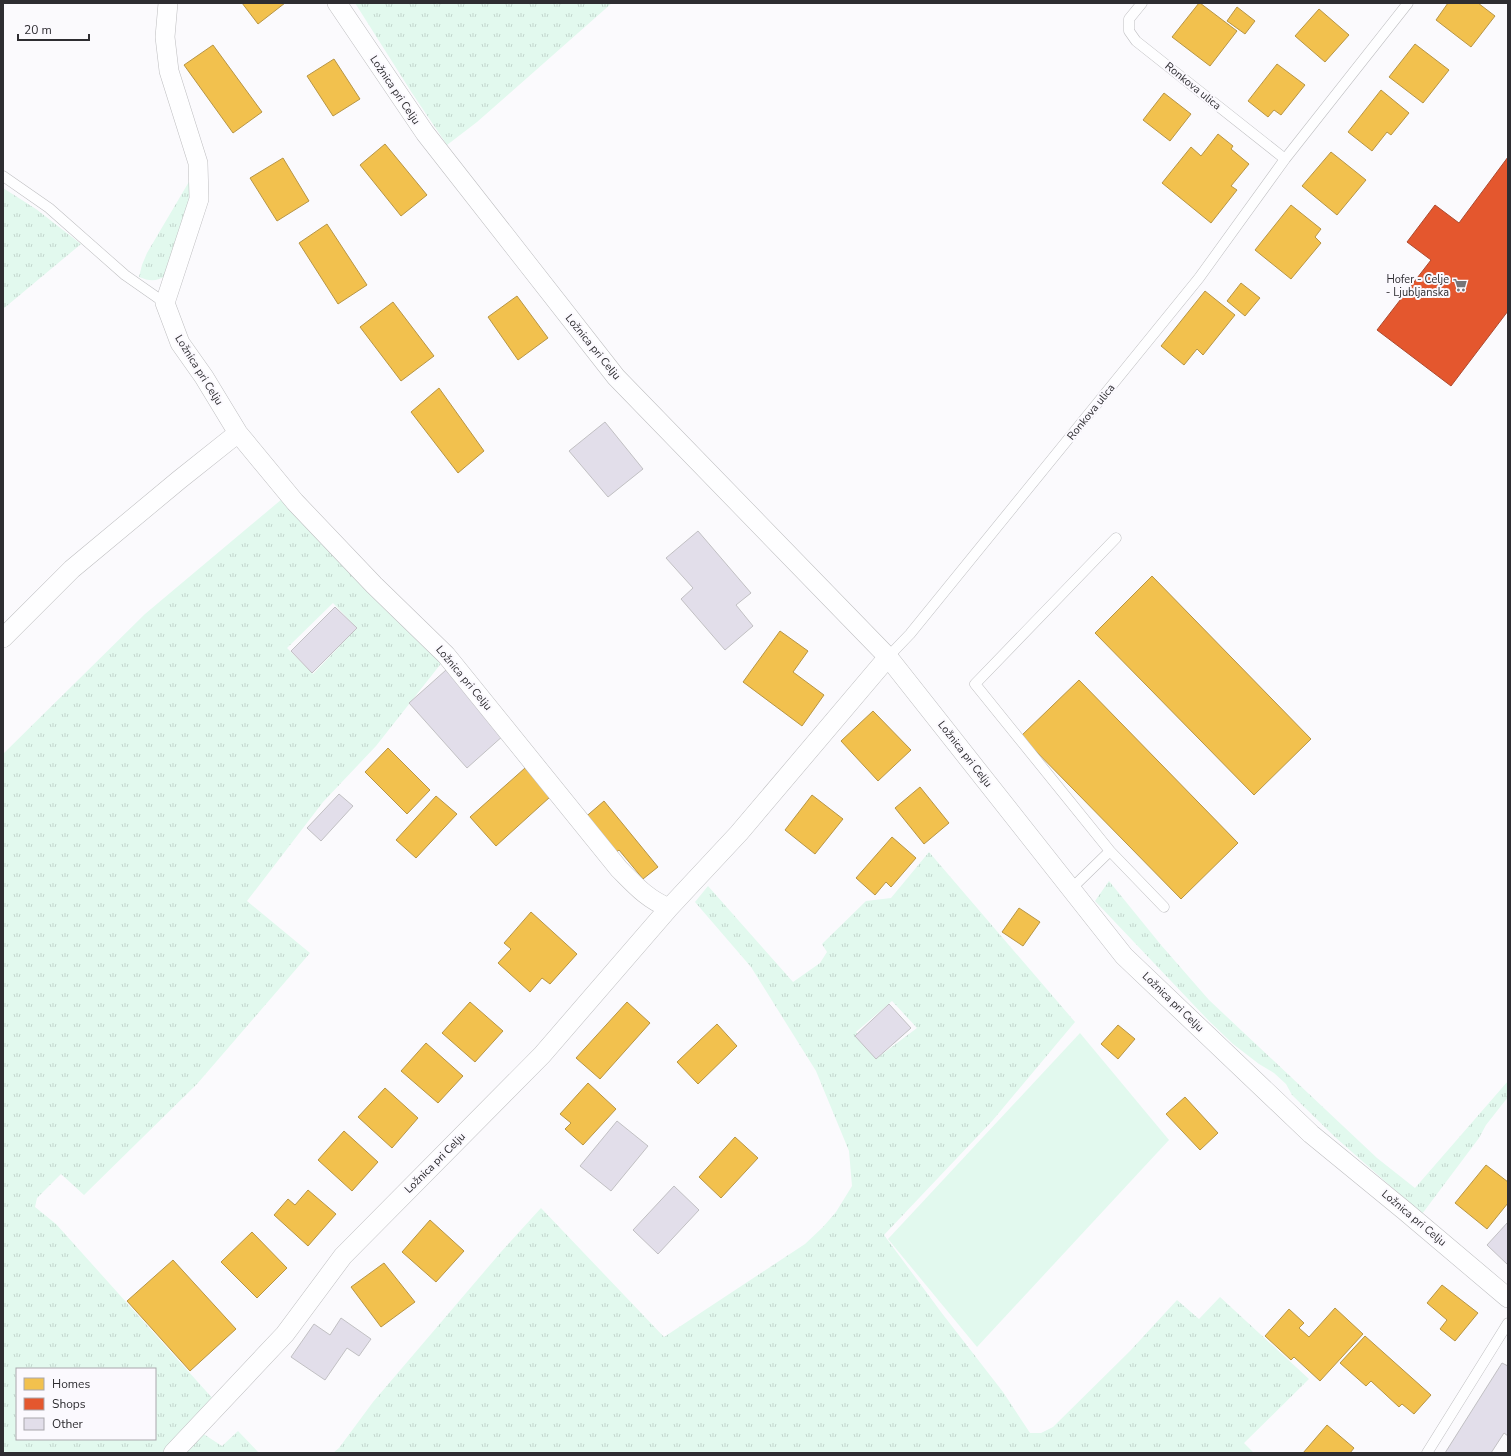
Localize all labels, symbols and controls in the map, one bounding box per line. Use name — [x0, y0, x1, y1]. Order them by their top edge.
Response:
scale bar — [18, 16, 89, 42]
text: 20 m — [24, 22, 52, 38]
street label: Ložnica pri Celju — [366, 53, 424, 127]
street label: Ronkova ulica — [1162, 59, 1224, 113]
place label: Hofer - Celje - Ljubljanska — [1386, 272, 1449, 300]
supermarket icon: Hofer - Celje - Ljubljanska — [1452, 277, 1468, 293]
street label: Ložnica pri Celju — [562, 311, 624, 383]
street label: Ložnica pri Celju — [171, 332, 227, 408]
street label: Ronkova ulica — [1064, 381, 1118, 443]
street label: Ložnica pri Celju — [432, 642, 496, 714]
street label: Ložnica pri Celju — [934, 718, 996, 790]
street label: Ložnica pri Celju — [1139, 969, 1207, 1035]
street label: Ložnica pri Celju — [401, 1129, 469, 1197]
street label: Ložnica pri Celju — [1378, 1186, 1450, 1250]
legend — [16, 1368, 156, 1440]
text: Homes — [52, 1376, 90, 1392]
text: Shops — [52, 1396, 86, 1412]
text: Other — [52, 1416, 84, 1432]

